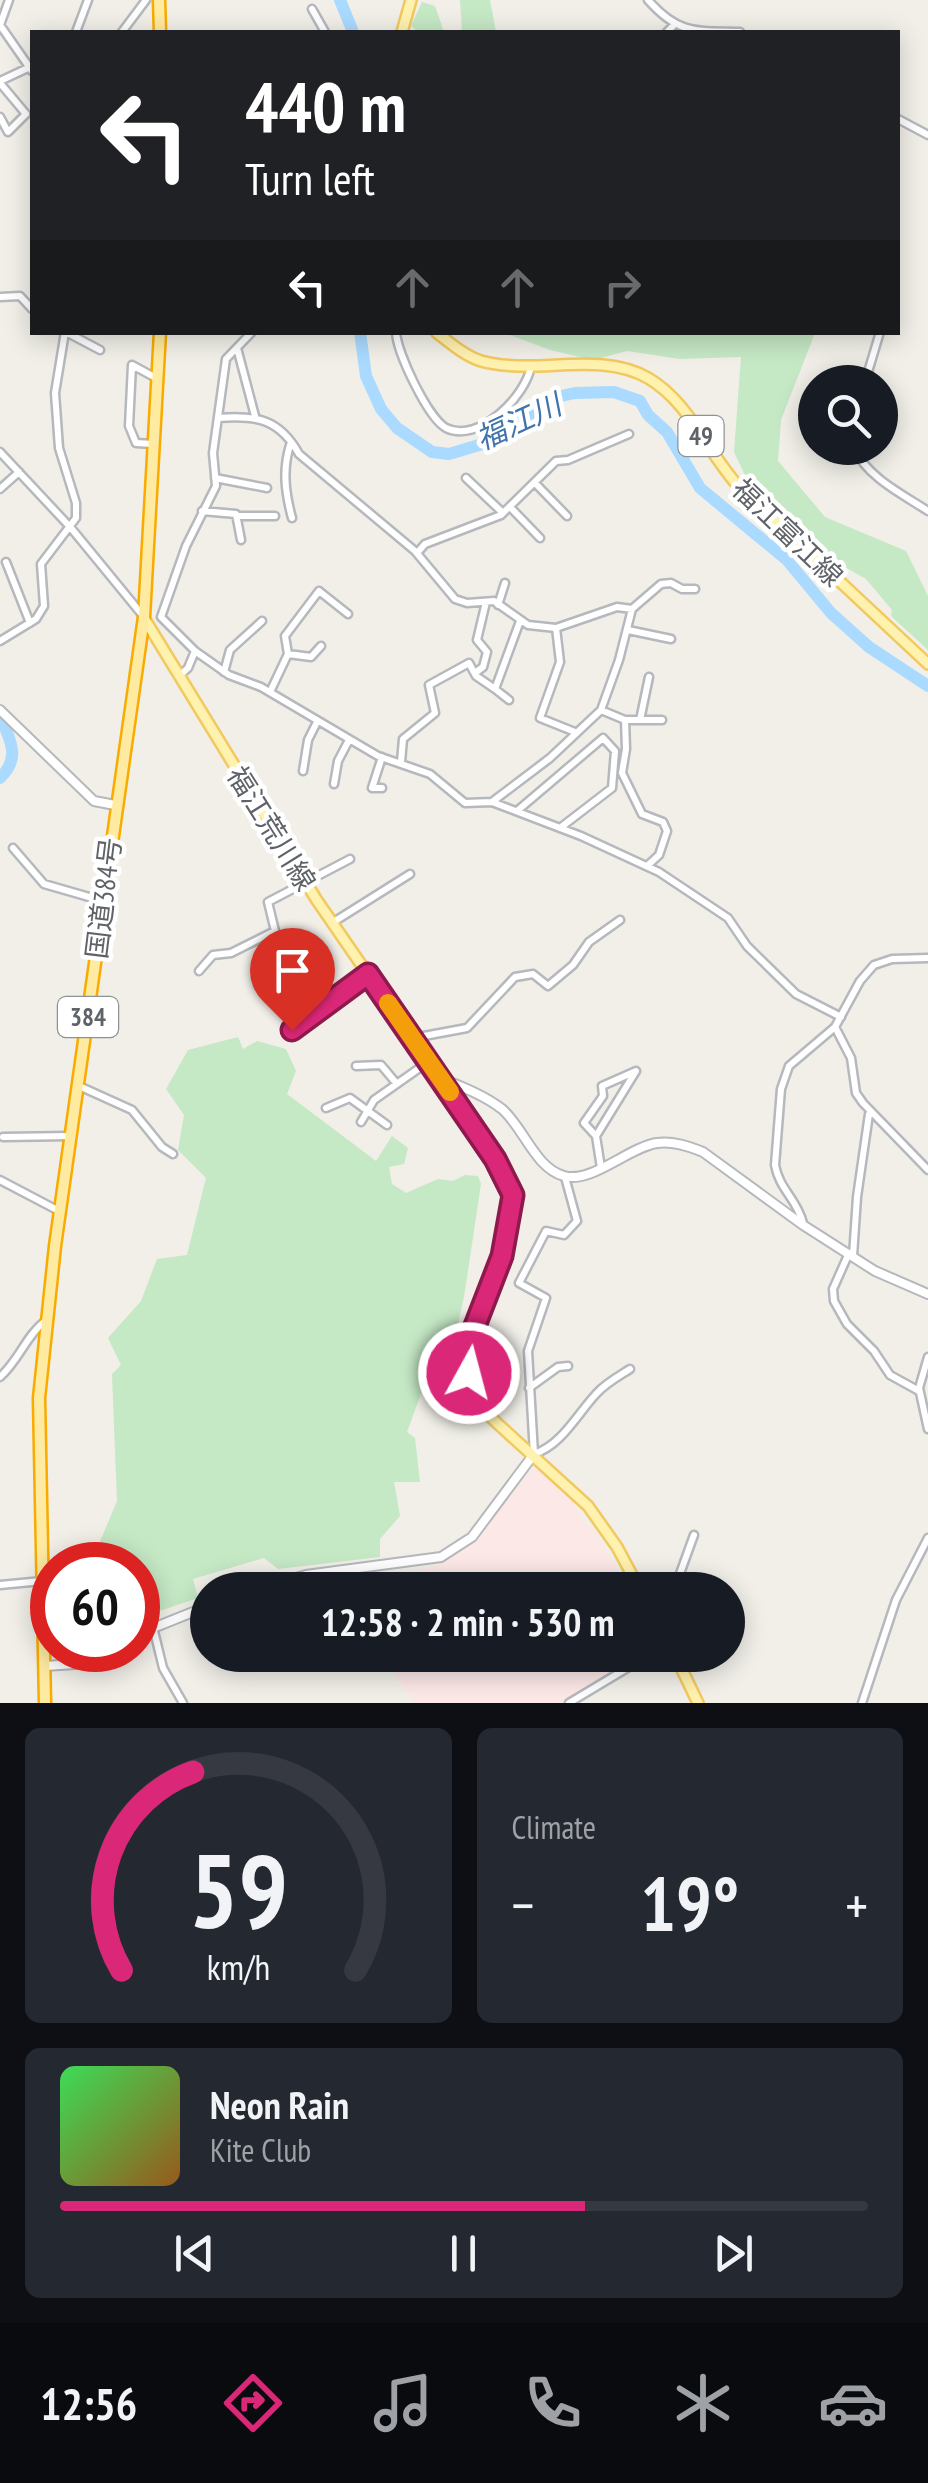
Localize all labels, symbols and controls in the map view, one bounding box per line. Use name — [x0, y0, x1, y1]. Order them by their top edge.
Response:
text: 440 m — [245, 61, 406, 151]
icon: left — [80, 70, 210, 200]
text: Turn left — [245, 149, 375, 207]
icon: left — [280, 260, 335, 315]
icon: ahead — [385, 260, 440, 315]
icon: ahead — [490, 260, 545, 315]
icon: right — [595, 260, 650, 315]
map controls — [798, 365, 898, 465]
button: search — [798, 365, 898, 465]
water label: 福江川 — [469, 383, 570, 458]
road number: 49 — [678, 416, 724, 456]
street label: 福江富江線 — [725, 470, 851, 594]
street label: 福江荒川線 — [219, 759, 325, 897]
street label: 国道384号 — [77, 835, 129, 961]
pin — [250, 928, 335, 1031]
icon: arrive — [265, 943, 320, 998]
road number: 384 — [58, 997, 118, 1037]
position arrow — [417, 1321, 521, 1425]
speed limit sign: 60 — [30, 1542, 160, 1672]
text: 12:58 · 2 min · 530 m — [321, 1597, 614, 1646]
text: Climate — [512, 1806, 596, 1848]
text: 59 — [189, 1822, 288, 1957]
text: 19° — [640, 1855, 739, 1952]
text: − — [512, 1869, 534, 1940]
text: + — [845, 1869, 868, 1940]
text: km/h — [207, 1944, 270, 1990]
text: Neon Rain — [210, 2080, 349, 2129]
text: Kite Club — [210, 2129, 311, 2171]
icon: previous — [167, 2226, 222, 2281]
icon: pause — [436, 2226, 491, 2281]
icon: next — [706, 2226, 761, 2281]
icon: directions — [218, 2368, 288, 2438]
icon: music — [368, 2368, 438, 2438]
icon: phone — [518, 2368, 588, 2438]
icon: climate — [668, 2368, 738, 2438]
icon: car — [818, 2368, 888, 2438]
text: 12:56 — [40, 2374, 137, 2432]

